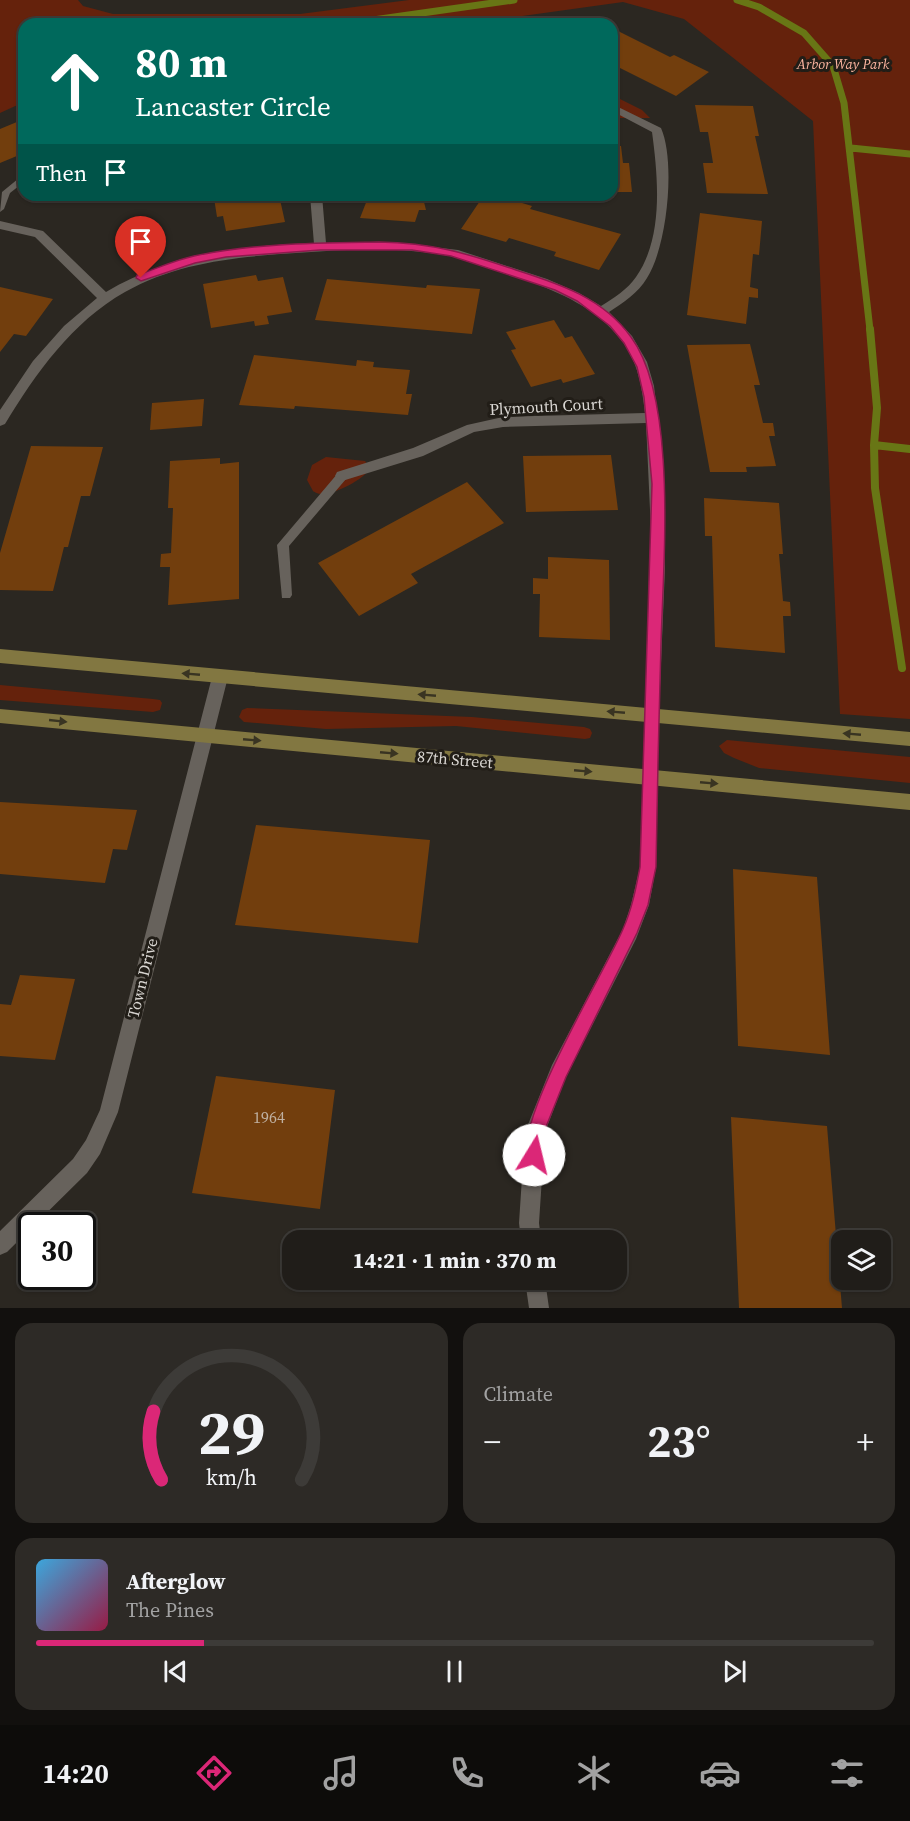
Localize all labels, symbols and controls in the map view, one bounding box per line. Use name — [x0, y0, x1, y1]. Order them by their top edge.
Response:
text: 80 m — [135, 33, 228, 91]
icon: ahead — [36, 42, 114, 120]
park label: Arbor Way Park — [796, 54, 890, 74]
text: Lancaster Circle — [135, 88, 331, 125]
icon: arrive — [99, 156, 132, 189]
text: Then — [36, 158, 87, 188]
pin — [115, 216, 166, 278]
icon: arrive — [124, 225, 157, 258]
street label: Plymouth Court — [489, 392, 604, 420]
one-way arrow — [182, 669, 201, 679]
one-way arrow — [418, 690, 437, 700]
one-way arrow — [606, 707, 625, 717]
one-way arrow — [49, 717, 68, 726]
one-way arrow — [842, 729, 861, 739]
one-way arrow — [243, 735, 262, 745]
street label: 87th Street — [416, 745, 495, 773]
one-way arrow — [379, 748, 398, 758]
one-way arrow — [573, 766, 592, 776]
one-way arrow — [700, 778, 719, 788]
street label: Town Drive — [121, 936, 163, 1020]
house number: 1964 — [253, 1106, 285, 1128]
position arrow — [502, 1123, 566, 1187]
speed limit sign: 30 — [18, 1212, 96, 1290]
map controls — [831, 1230, 891, 1290]
button: layers — [831, 1230, 891, 1290]
text: 14:21 · 1 min · 370 m — [353, 1245, 556, 1275]
text: Climate — [484, 1380, 553, 1408]
text: 29 — [197, 1389, 265, 1475]
text: 23° — [647, 1410, 711, 1472]
text: − — [484, 1419, 501, 1464]
text: + — [856, 1419, 874, 1464]
text: km/h — [206, 1463, 257, 1492]
text: Afterglow — [126, 1566, 226, 1596]
text: The Pines — [126, 1596, 214, 1624]
icon: previous — [159, 1655, 192, 1688]
icon: pause — [438, 1655, 471, 1688]
icon: next — [718, 1655, 751, 1688]
icon: directions — [193, 1752, 235, 1794]
icon: music — [320, 1752, 362, 1794]
icon: phone — [446, 1752, 488, 1794]
icon: climate — [573, 1752, 615, 1794]
icon: car — [699, 1752, 741, 1794]
icon: filters — [826, 1752, 868, 1794]
text: 14:20 — [42, 1755, 109, 1792]

